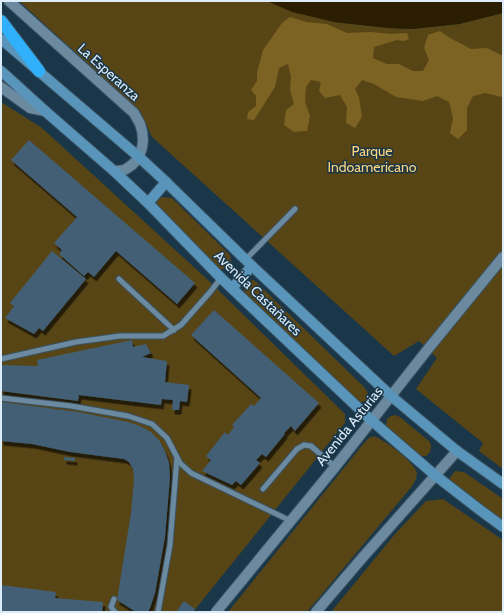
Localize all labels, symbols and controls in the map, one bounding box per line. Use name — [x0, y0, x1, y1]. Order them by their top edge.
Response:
street label: La Esperanza — [74, 39, 144, 105]
park label: Parque Indoamericano — [328, 142, 417, 176]
street label: Avenida Castañares — [210, 247, 306, 339]
street label: Avenida Asturias — [312, 383, 387, 469]

